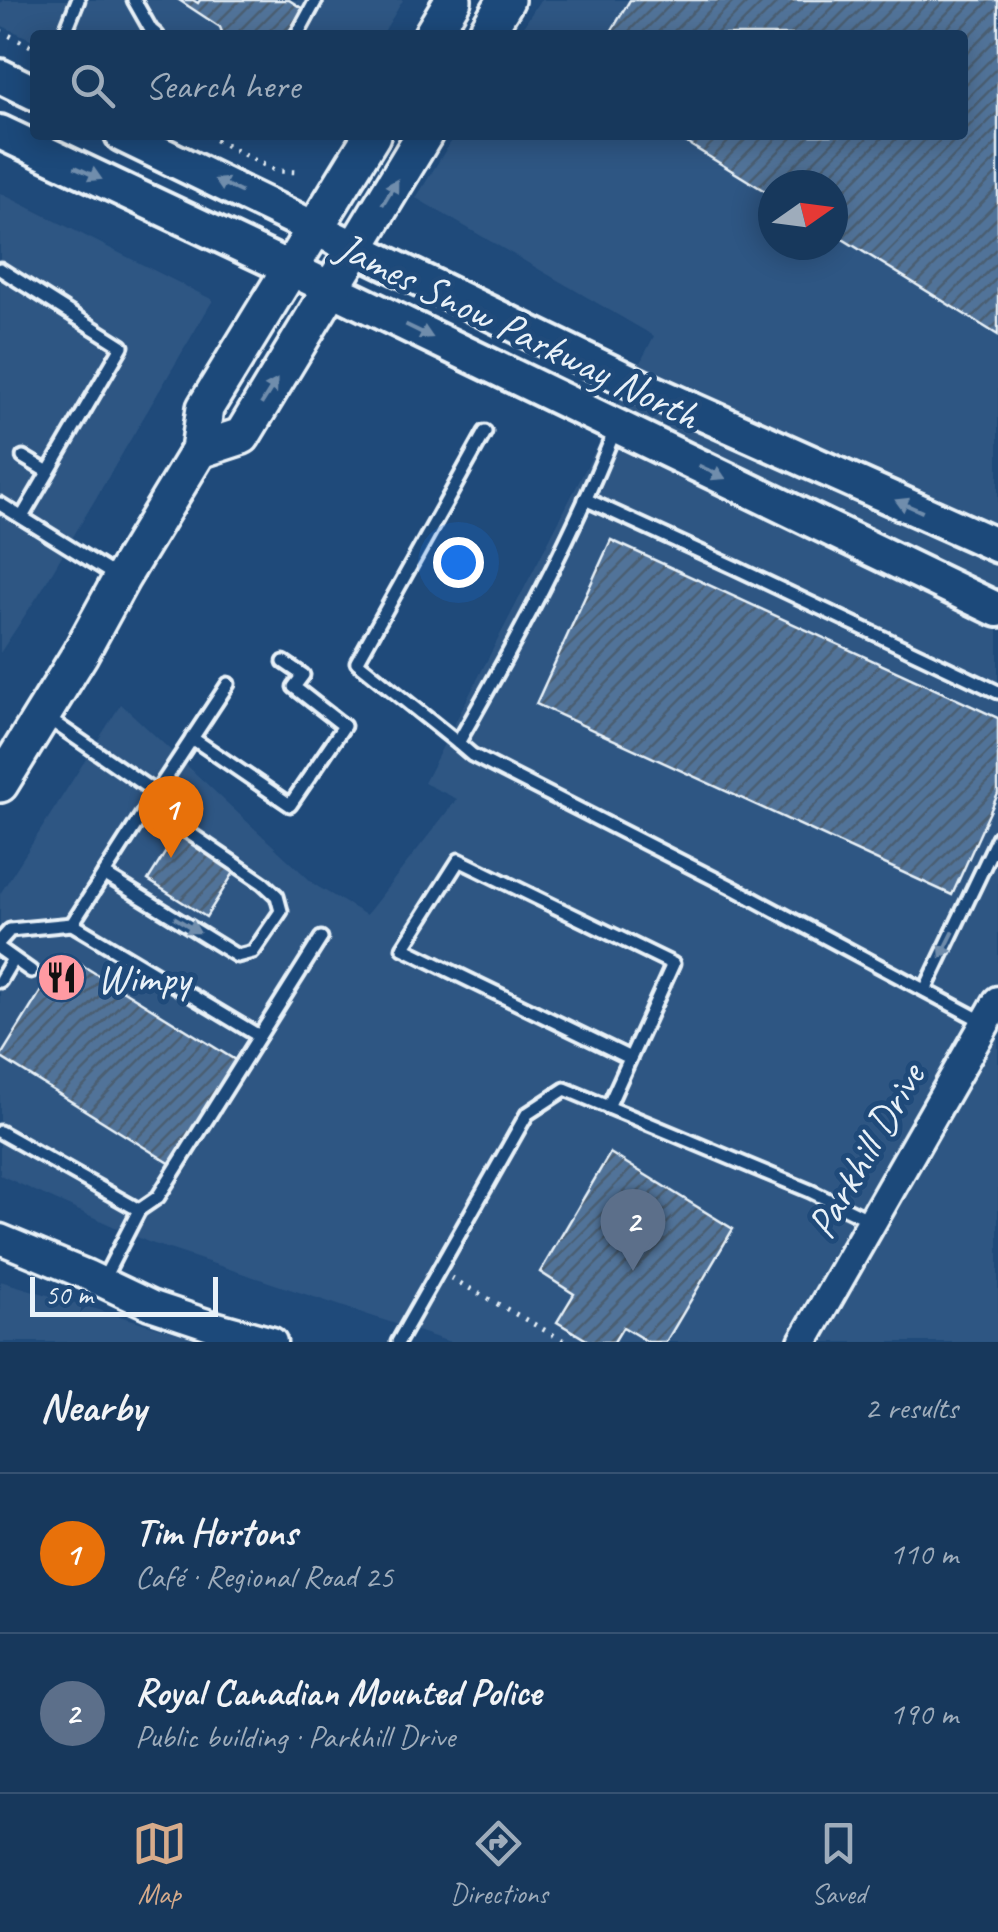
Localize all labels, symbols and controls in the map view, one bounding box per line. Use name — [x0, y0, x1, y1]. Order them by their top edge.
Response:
search box — [30, 30, 968, 140]
icon: search — [65, 58, 120, 113]
text: Search here — [145, 62, 300, 109]
one-way arrow — [74, 165, 103, 182]
north arrow — [758, 170, 848, 260]
one-way arrow — [213, 178, 242, 195]
one-way arrow — [381, 178, 398, 206]
street label: James Snow Parkway North — [326, 219, 710, 443]
one-way arrow — [405, 323, 434, 340]
one-way arrow — [260, 378, 278, 406]
one-way arrow — [698, 463, 727, 480]
one-way arrow — [894, 497, 923, 514]
your location — [433, 537, 484, 588]
pin: 1 — [138, 776, 204, 858]
one-way arrow — [173, 916, 201, 933]
one-way arrow — [938, 931, 955, 960]
restaurant icon: Wimpy — [36, 952, 88, 1004]
place label: Wimpy — [97, 952, 194, 1005]
street label: Parkhill Drive — [795, 1051, 939, 1248]
pin: 2 — [600, 1188, 666, 1271]
scale bar — [30, 1272, 218, 1316]
text: 50 m — [45, 1277, 93, 1312]
text: Nearby — [40, 1381, 146, 1434]
text: 2 results — [864, 1387, 958, 1428]
text: Tim Hortons — [135, 1509, 297, 1556]
text: 1 — [65, 1533, 80, 1574]
text: 110 m — [889, 1533, 958, 1574]
text: Café · Regional Road 25 — [135, 1556, 393, 1597]
text: Royal Canadian Mounted Police — [135, 1669, 541, 1716]
text: 2 — [65, 1693, 80, 1734]
text: 190 m — [889, 1693, 958, 1734]
text: Public building · Parkhill Drive — [135, 1716, 455, 1757]
tab: Map — [132, 1816, 187, 1911]
tab: Directions — [450, 1816, 548, 1911]
tab: Saved — [811, 1816, 866, 1911]

